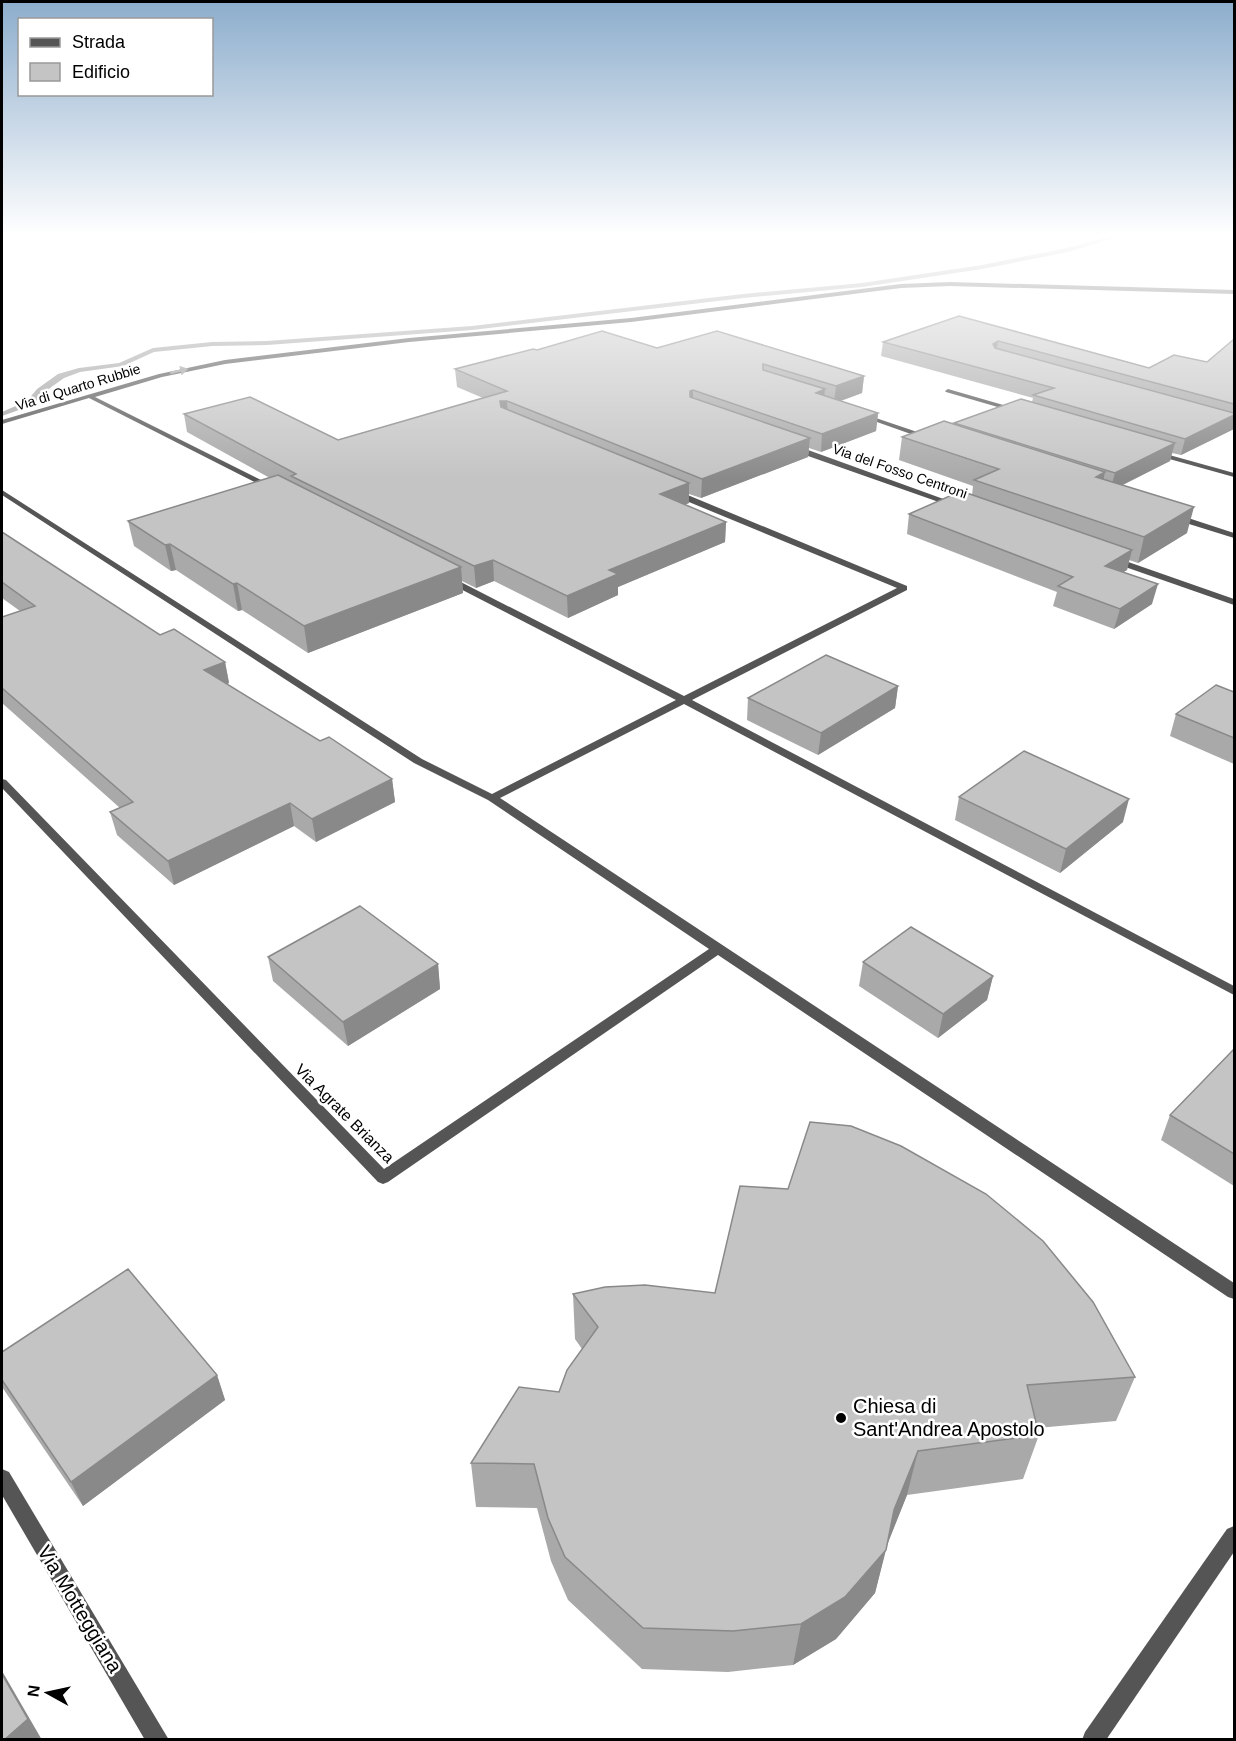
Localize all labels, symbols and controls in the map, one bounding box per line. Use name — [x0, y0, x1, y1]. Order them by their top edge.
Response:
legend — [18, 18, 213, 96]
text: Strada — [72, 32, 126, 52]
text: Edificio — [72, 62, 130, 82]
street label: Via di Quarto Rubbie — [14, 360, 143, 414]
one-way arrow — [169, 365, 188, 375]
street label: Via del Fosso Centroni — [831, 440, 969, 502]
street label: Via Agrate Brianza — [292, 1061, 397, 1166]
place label: Chiesa di Sant'Andrea Apostolo — [853, 1395, 1045, 1440]
marker: Chiesa di Sant'Andrea Apostolo — [834, 1411, 848, 1425]
street label: Via Motteggiana — [33, 1542, 127, 1677]
north arrow — [18, 1663, 78, 1723]
text: N — [24, 1684, 43, 1698]

